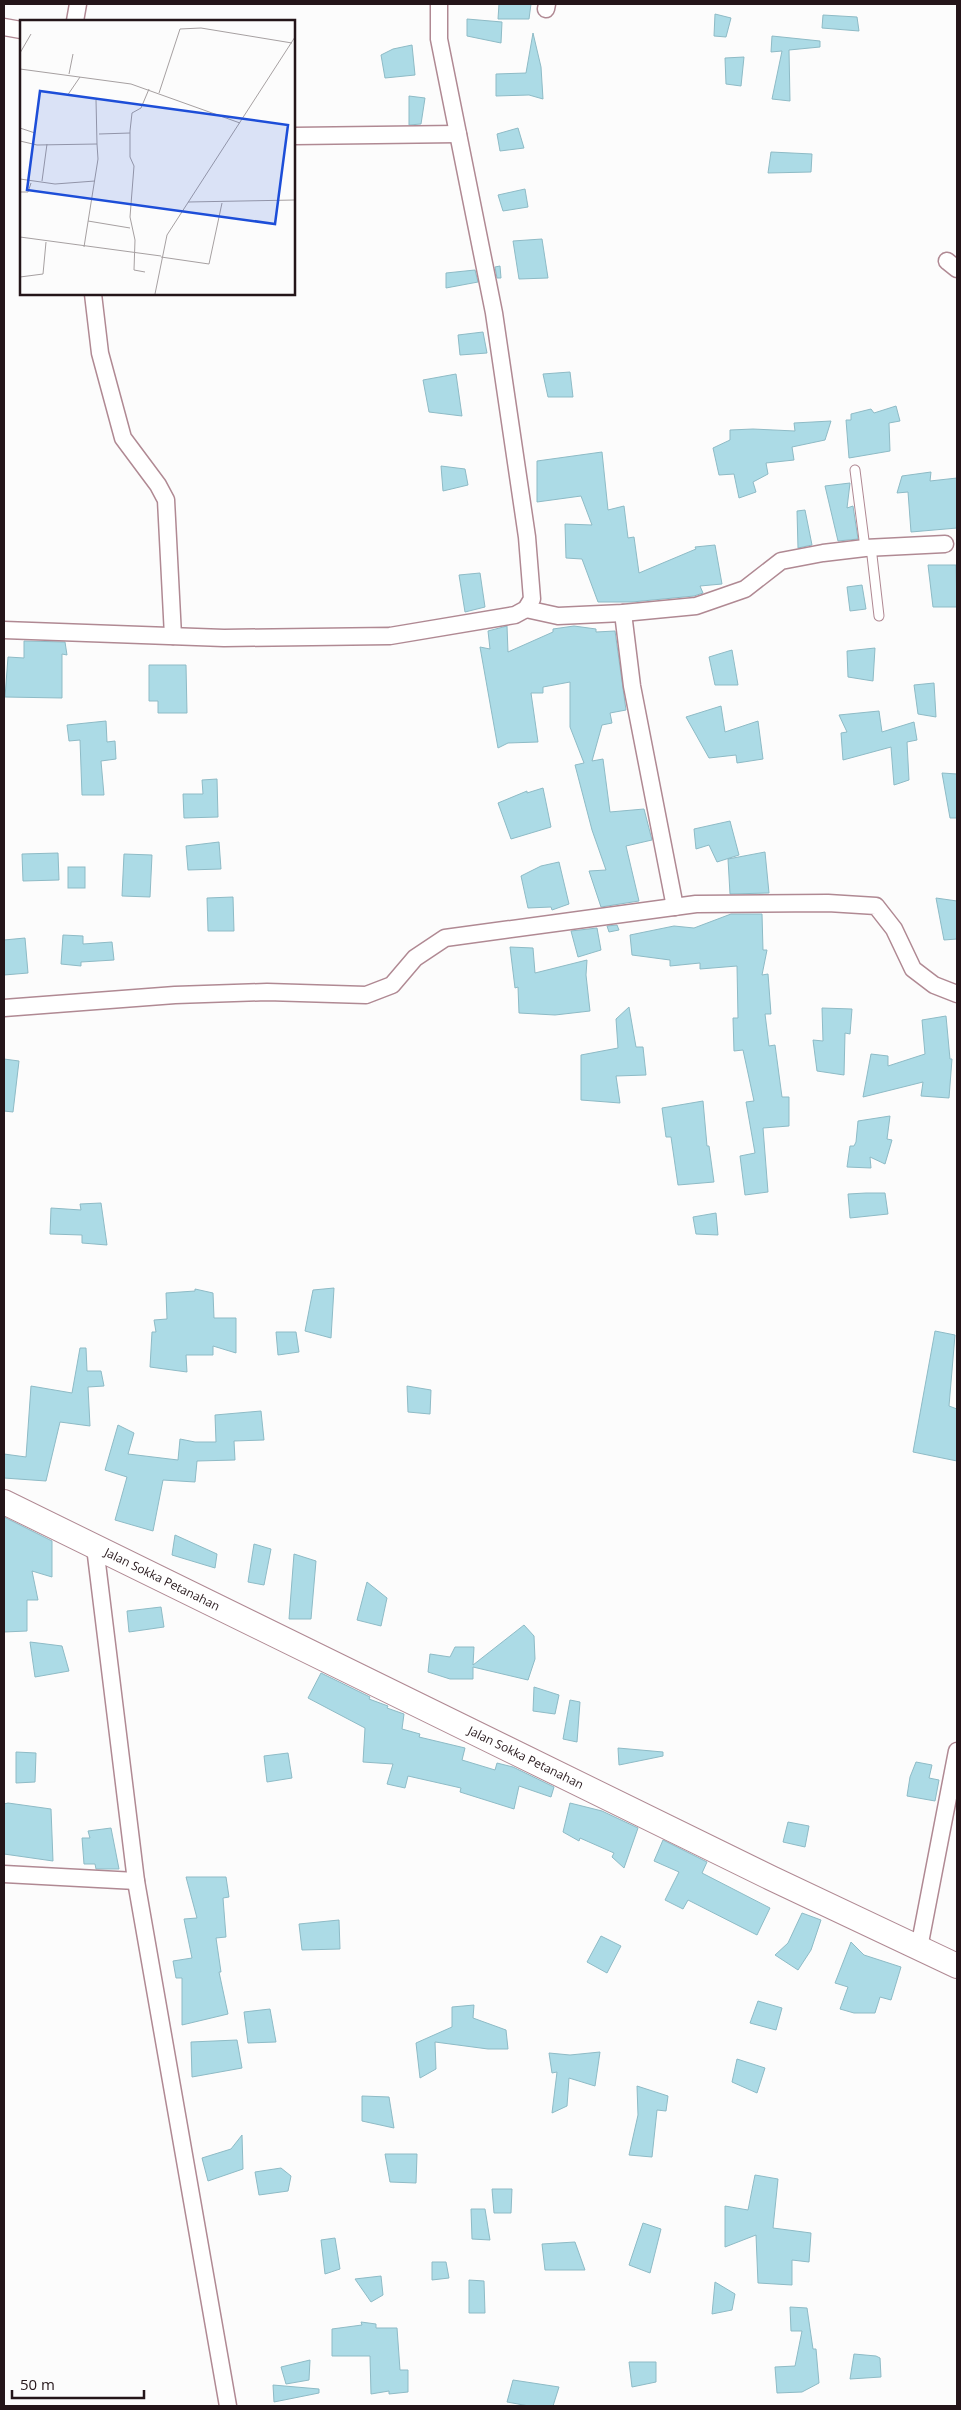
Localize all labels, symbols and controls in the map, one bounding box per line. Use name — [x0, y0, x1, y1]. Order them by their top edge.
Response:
inset map — [20, 20, 295, 295]
street label: Jalan Sokka Petanahan — [101, 1543, 223, 1615]
street label: Jalan Sokka Petanahan — [464, 1721, 587, 1793]
scale bar — [12, 2368, 145, 2400]
text: 50 m — [20, 2374, 55, 2394]

